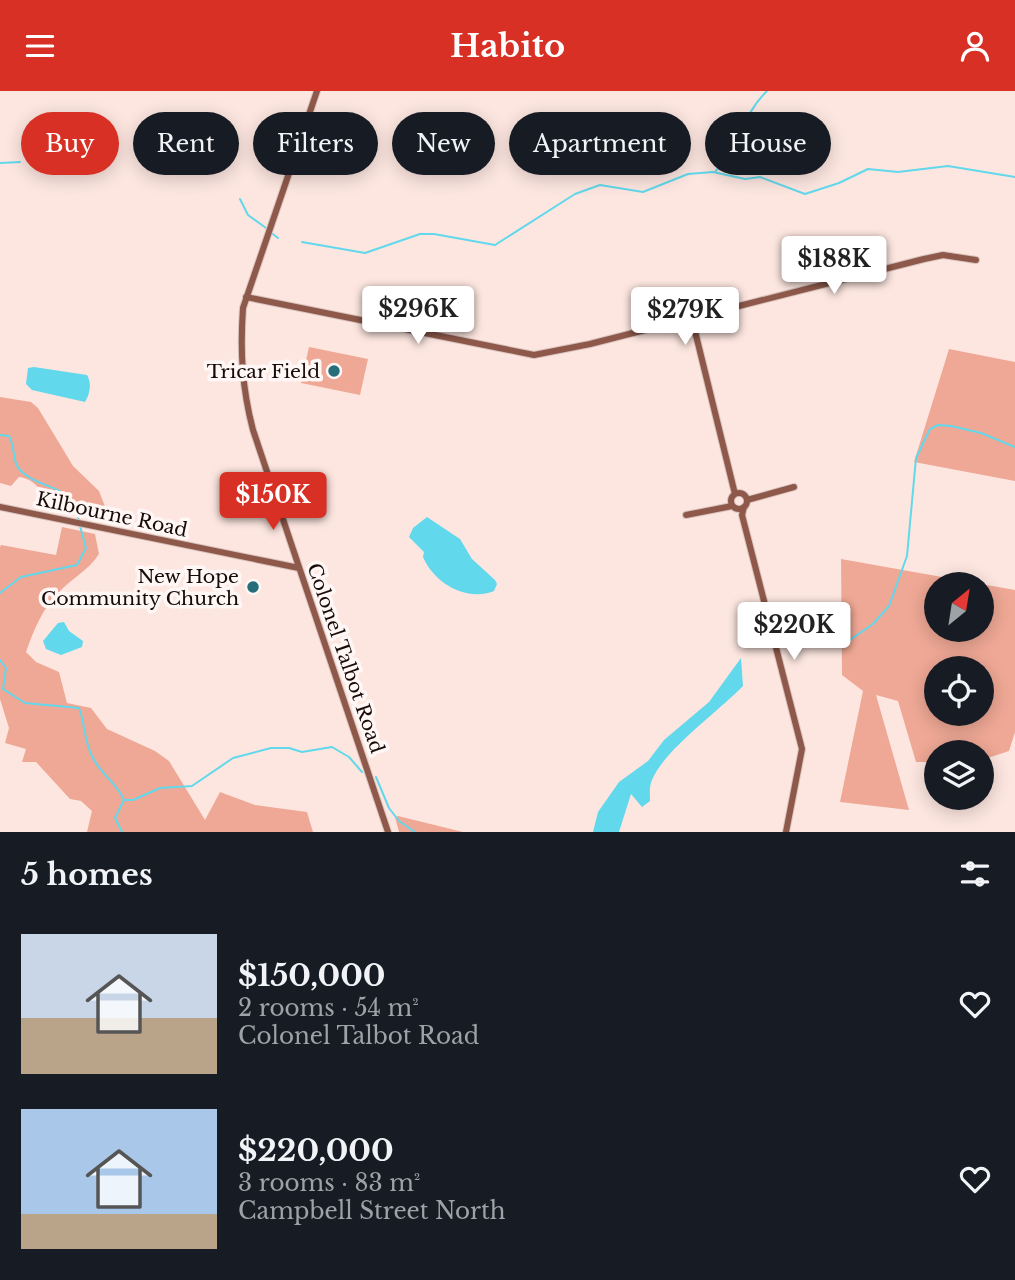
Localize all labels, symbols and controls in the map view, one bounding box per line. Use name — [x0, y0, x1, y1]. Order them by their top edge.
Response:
text: Habito — [450, 26, 565, 66]
icon: menu — [21, 27, 59, 65]
icon: person — [956, 27, 994, 65]
chip: Buy — [21, 112, 119, 175]
chip: Rent — [133, 112, 239, 175]
chip: Filters — [253, 112, 378, 175]
chip: New — [392, 112, 495, 175]
chip: Apartment — [509, 112, 691, 175]
chip: House — [705, 112, 831, 175]
pin: $188K — [785, 237, 883, 296]
text: $188K — [798, 245, 870, 273]
pin: $296K — [369, 287, 467, 346]
pin: $279K — [636, 287, 734, 347]
text: $296K — [378, 295, 458, 323]
text: $279K — [647, 296, 723, 324]
place label: Tricar Field — [207, 360, 320, 383]
marker: Tricar Field — [326, 363, 342, 379]
pin: $150K — [224, 473, 322, 532]
text: $150K — [236, 481, 310, 509]
street label: Kilbourne Road — [34, 487, 190, 542]
street label: Colonel Talbot Road — [302, 560, 389, 756]
place label: New Hope Community Church — [41, 565, 239, 610]
north arrow — [924, 572, 994, 642]
map controls — [924, 572, 994, 810]
marker: New Hope Community Church — [245, 579, 261, 595]
pin: $220K — [745, 603, 843, 662]
text: $220K — [753, 611, 835, 639]
button: locate — [924, 656, 994, 726]
button: layers — [924, 740, 994, 810]
icon: filters — [956, 855, 994, 893]
text: 5 homes — [21, 856, 153, 893]
text: $150,000 — [238, 957, 386, 994]
icon: home — [77, 962, 161, 1046]
icon: heart — [956, 985, 994, 1023]
text: 2 rooms · 54 m² — [238, 994, 419, 1022]
text: Colonel Talbot Road — [238, 1022, 479, 1050]
text: $220,000 — [238, 1132, 394, 1169]
icon: home — [77, 1137, 161, 1221]
icon: heart — [956, 1160, 994, 1198]
text: 3 rooms · 83 m² — [238, 1169, 420, 1197]
text: Campbell Street North — [238, 1197, 506, 1225]

